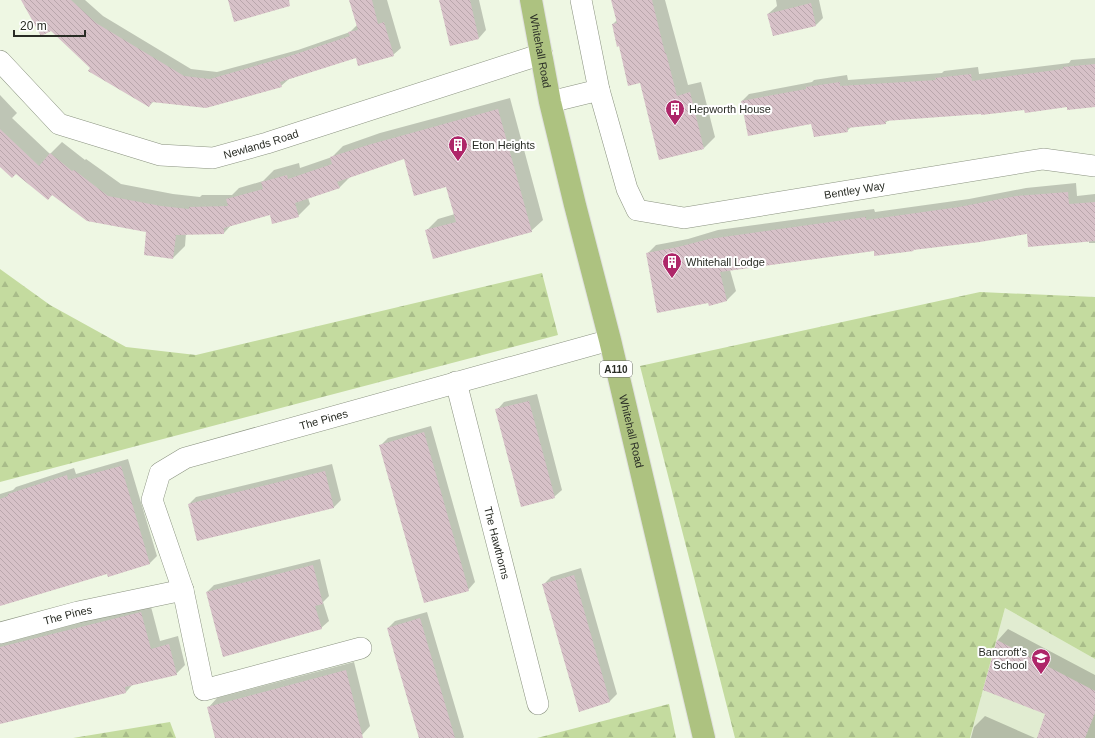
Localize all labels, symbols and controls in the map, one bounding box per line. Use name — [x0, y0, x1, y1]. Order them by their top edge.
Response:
scale bar — [14, 12, 85, 38]
street label: Whitehall Road — [528, 13, 553, 89]
text: 20 m — [20, 19, 47, 33]
building icon: Hepworth House — [664, 98, 686, 126]
place label: Hepworth House — [689, 103, 771, 115]
street label: Newlands Road — [222, 127, 300, 161]
building icon: Eton Heights — [447, 134, 469, 162]
place label: Eton Heights — [472, 139, 535, 151]
street label: Bentley Way — [823, 179, 886, 201]
building icon: Whitehall Lodge — [661, 251, 683, 279]
place label: Whitehall Lodge — [686, 256, 765, 268]
road number: A110 — [600, 361, 632, 377]
street label: Whitehall Road — [617, 394, 646, 469]
street label: The Pines — [298, 407, 350, 432]
street label: The Hawthorns — [482, 505, 512, 581]
street label: The Pines — [42, 603, 93, 627]
place label: Bancroft's School — [978, 646, 1027, 671]
school or university icon: Bancroft's School — [1030, 647, 1052, 675]

